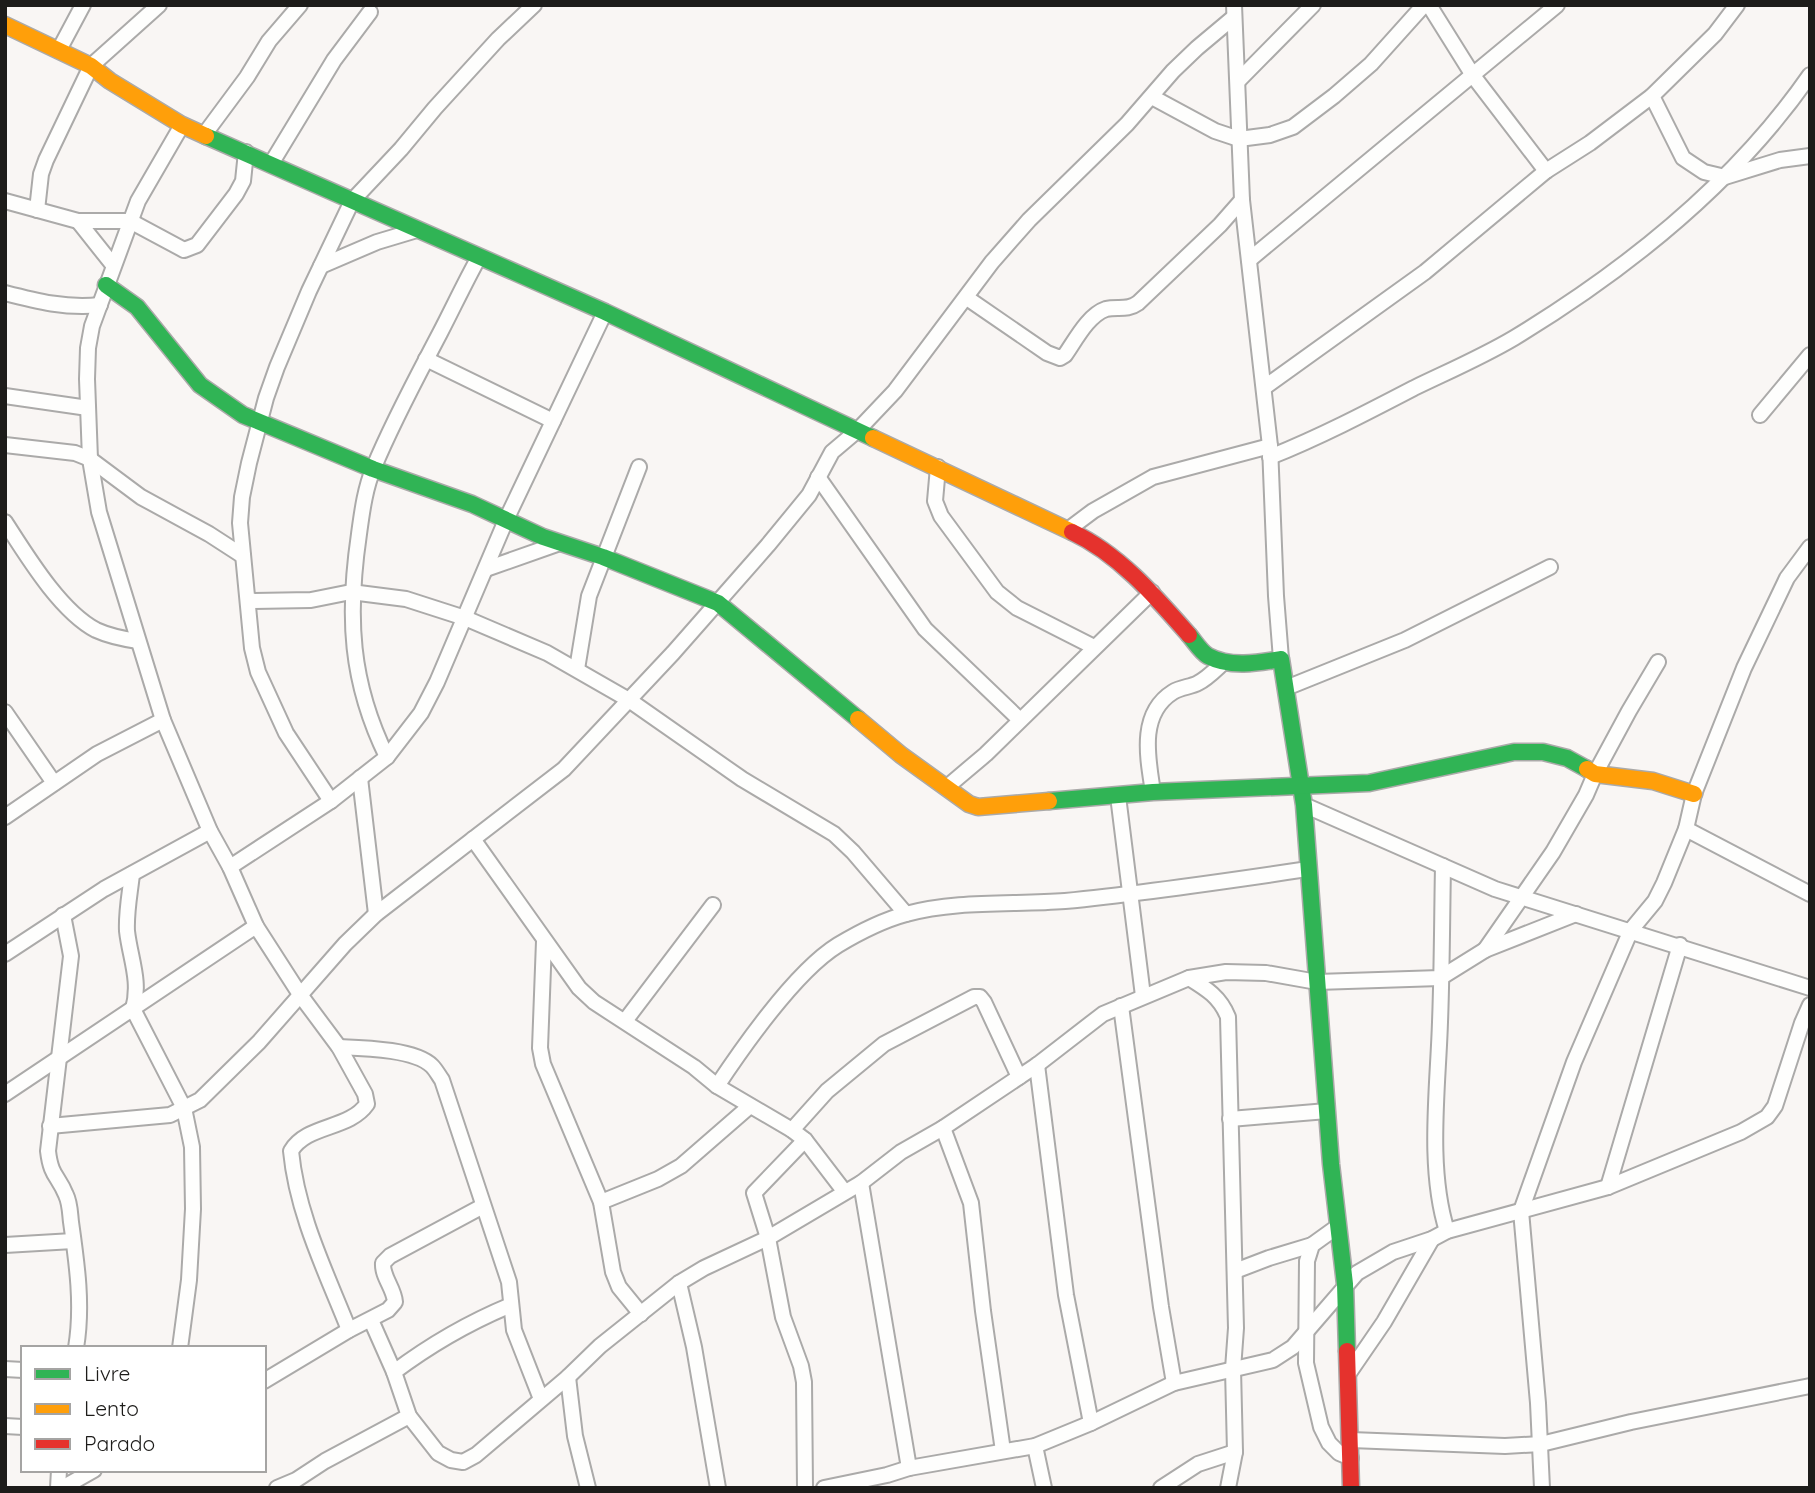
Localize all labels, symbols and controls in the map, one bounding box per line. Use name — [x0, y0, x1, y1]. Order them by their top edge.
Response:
legend — [21, 1346, 266, 1472]
text: Livre — [84, 1360, 130, 1386]
text: Lento — [84, 1395, 139, 1421]
text: Parado — [84, 1430, 155, 1456]

